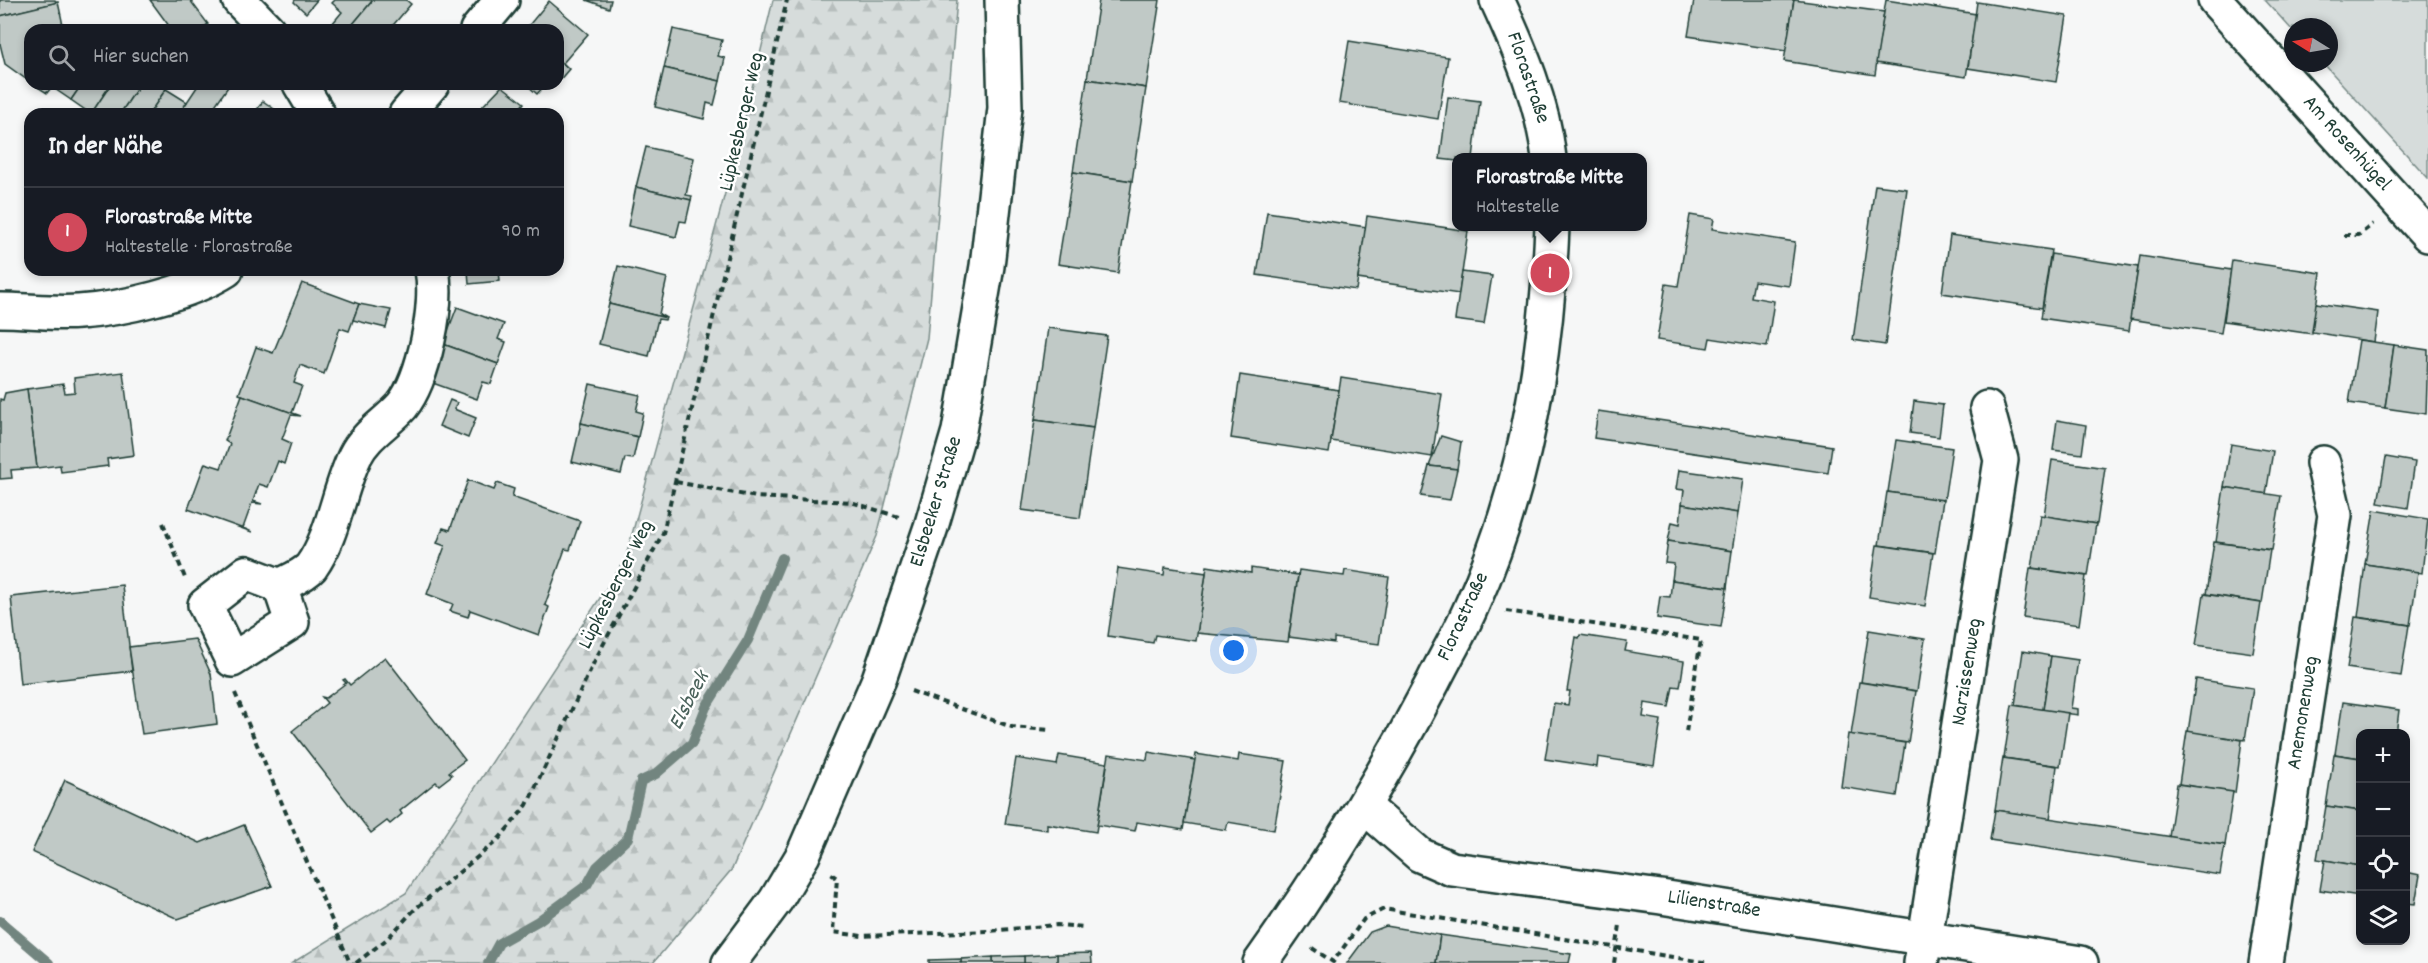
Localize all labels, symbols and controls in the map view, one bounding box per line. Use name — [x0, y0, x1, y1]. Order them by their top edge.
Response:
north arrow — [2284, 18, 2338, 72]
search box — [24, 24, 564, 90]
street label: Florastraße — [1497, 28, 1557, 128]
icon: search — [45, 41, 78, 74]
text: Hier suchen — [93, 42, 189, 73]
street label: Lüpkesberger Weg — [712, 50, 774, 194]
street label: Am Rosenhügel — [2295, 89, 2397, 199]
text: In der Nähe — [48, 129, 162, 166]
popup — [1452, 153, 1647, 231]
text: Florastraße Mitte — [1476, 163, 1623, 194]
text: Haltestelle — [1476, 194, 1559, 222]
text: Florastraße Mitte — [105, 203, 252, 234]
text: 1 — [65, 218, 70, 246]
text: 90 m — [502, 218, 540, 246]
text: Haltestelle · Florastraße — [105, 234, 293, 262]
pin: 1 — [1530, 250, 1570, 296]
street label: Elsbeeker Straße — [903, 433, 971, 571]
street label: Lüpkesberger Weg — [571, 515, 663, 655]
street label: Florastraße — [1430, 568, 1498, 666]
street label: Narzissenweg — [1945, 616, 1991, 728]
your location — [1219, 636, 1248, 665]
street label: Anemonenweg — [2280, 654, 2328, 772]
water label: Elsbeek — [662, 664, 719, 736]
map controls — [2356, 729, 2410, 945]
button: + — [2356, 729, 2410, 783]
button: − — [2356, 783, 2410, 837]
button: locate — [2356, 837, 2410, 891]
street label: Lilienstraße — [1665, 883, 1763, 927]
button: layers — [2356, 891, 2410, 945]

